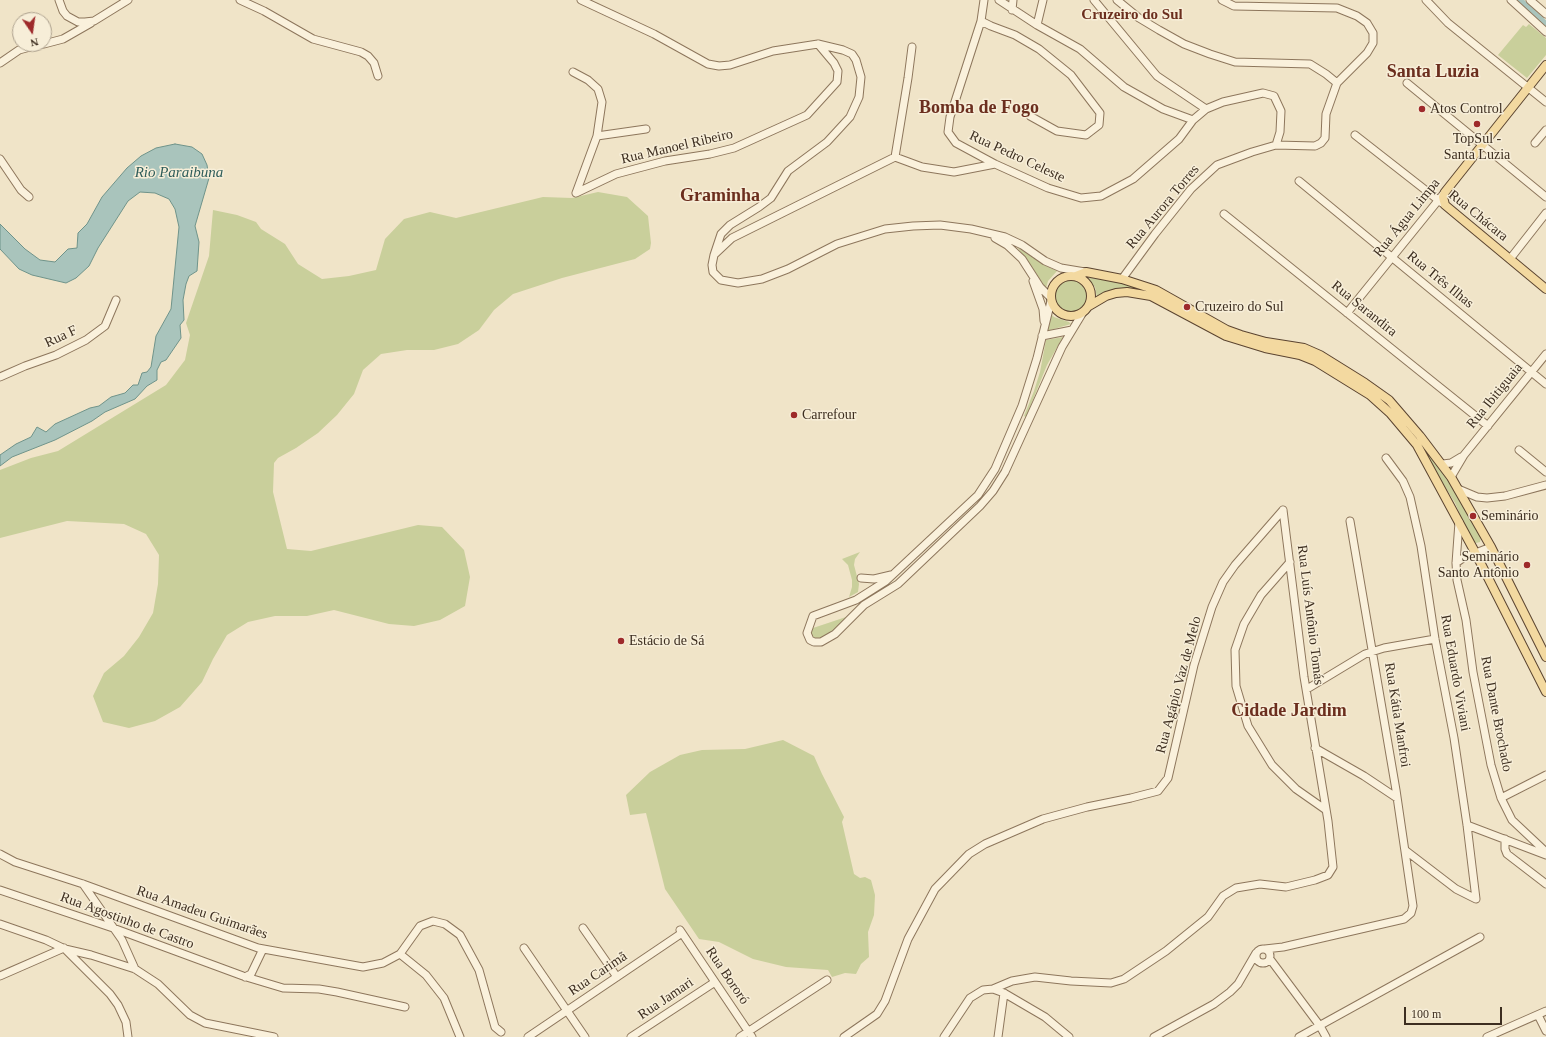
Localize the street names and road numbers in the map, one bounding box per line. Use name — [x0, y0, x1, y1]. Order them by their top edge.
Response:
street label: Rua Manoel Ribeiro — [619, 126, 735, 168]
street label: Rua Pedro Celeste — [967, 128, 1067, 186]
street label: Rua Aurora Torres — [1123, 161, 1203, 253]
street label: Rua Água Limpa — [1370, 175, 1444, 261]
street label: Rua Chácara — [1445, 187, 1511, 245]
street label: Rua Três Ilhas — [1403, 248, 1477, 312]
street label: Rua Sarandira — [1328, 277, 1400, 341]
street label: Rua F — [42, 322, 80, 352]
street label: Rua Ibitiguaia — [1463, 360, 1527, 432]
street label: Rua Luís Antônio Tomás — [1293, 544, 1327, 686]
street label: Rua Eduardo Viviani — [1436, 613, 1474, 733]
street label: Rua Agápio Vaz de Melo — [1153, 614, 1205, 756]
street label: Rua Dante Brochado — [1477, 655, 1515, 773]
street label: Rua Kátia Manfroi — [1380, 661, 1414, 769]
street label: Rua Amadeu Guimarães — [134, 883, 270, 943]
street label: Rua Agostinho de Castro — [58, 889, 196, 953]
street label: Rua Bororó — [702, 944, 752, 1008]
street label: Rua Carimã — [565, 948, 631, 1000]
street label: Rua Jamari — [635, 974, 697, 1024]

